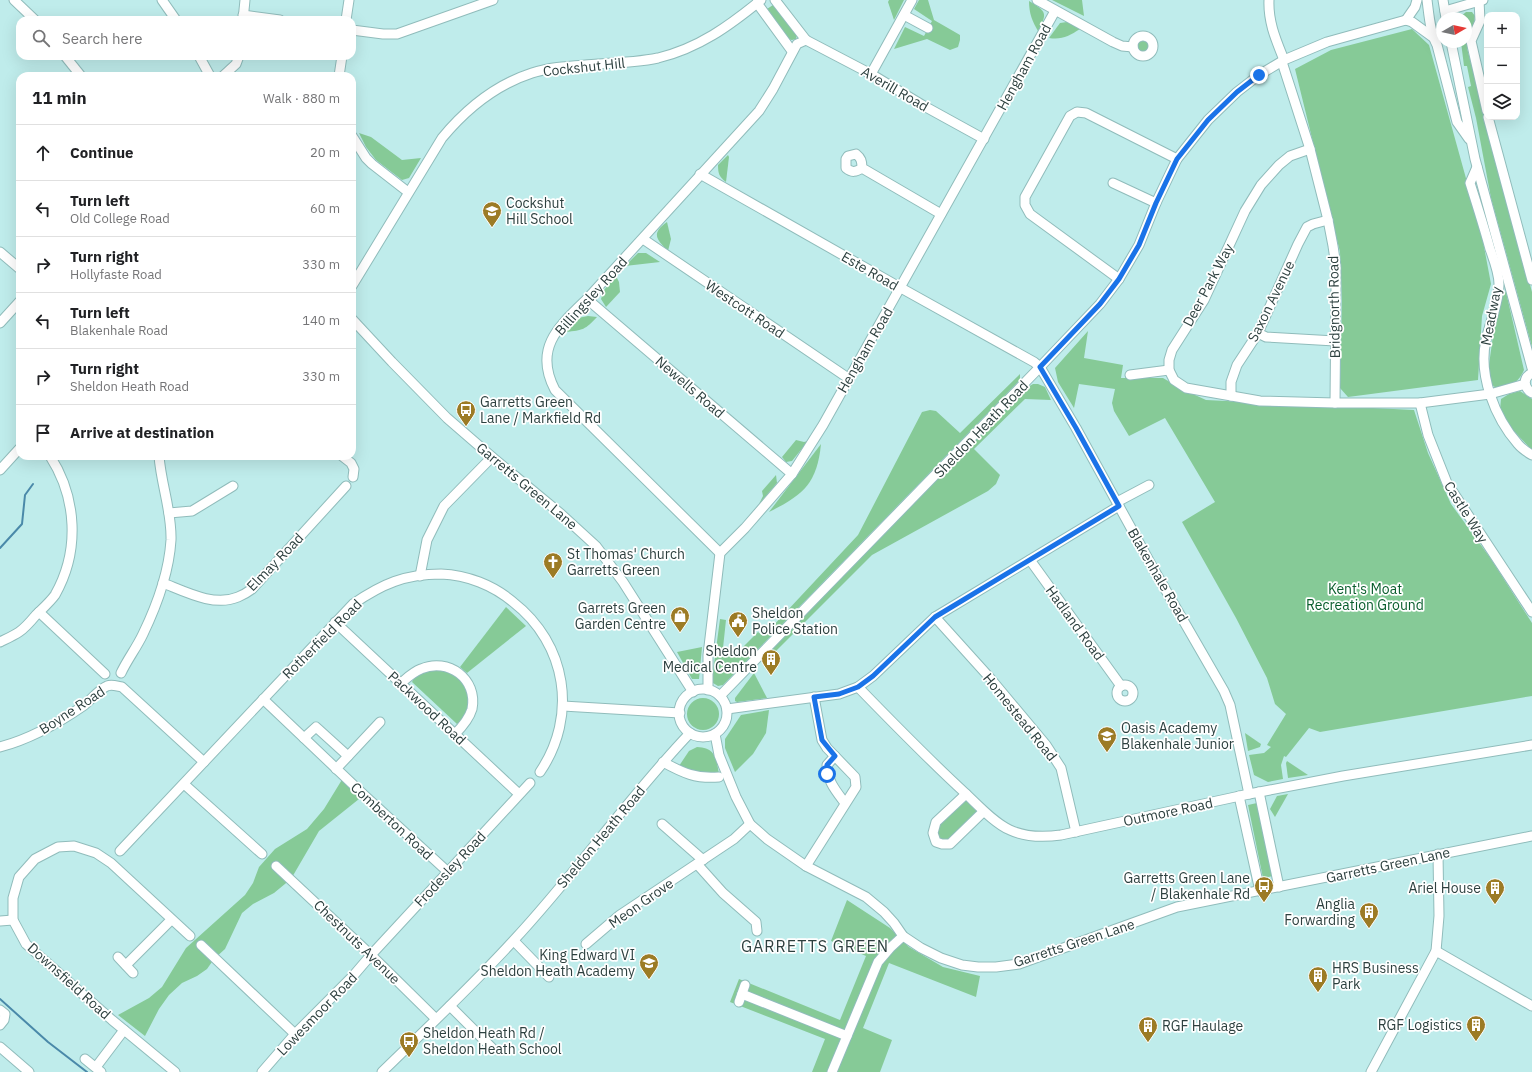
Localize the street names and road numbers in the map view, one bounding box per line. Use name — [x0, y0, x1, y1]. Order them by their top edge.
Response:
street label: Hengham Road — [993, 21, 1055, 113]
street label: Cockshut Hill — [542, 54, 626, 80]
street label: Averill Road — [858, 62, 932, 116]
street label: Deer Park Way — [1179, 240, 1237, 330]
street label: Este Road — [838, 247, 902, 295]
street label: Billingsley Road — [551, 253, 631, 339]
street label: Bridgnorth Road — [1324, 256, 1344, 358]
street label: Saxon Avenue — [1244, 257, 1299, 345]
street label: Westcott Road — [702, 276, 788, 342]
street label: Meadway — [1476, 285, 1506, 347]
street label: Hengham Road — [833, 304, 897, 396]
street label: Newells Road — [652, 352, 728, 422]
street label: Sheldon Heath Road — [930, 377, 1032, 481]
street label: Garretts Green Lane — [473, 438, 581, 534]
street label: Castle Way — [1440, 478, 1492, 546]
street label: Blakenhale Road — [1124, 525, 1192, 625]
street label: Elmay Road — [243, 529, 307, 595]
street label: Hadland Road — [1042, 582, 1108, 664]
street label: Rotherfield Road — [278, 595, 366, 683]
street label: Packwood Road — [384, 667, 470, 749]
street label: Homestead Road — [979, 669, 1061, 765]
street label: Boyne Road — [36, 682, 108, 738]
street label: Comberton Road — [347, 778, 437, 864]
street label: Sheldon Heath Road — [553, 782, 649, 892]
street label: Outmore Road — [1122, 794, 1214, 830]
street label: Frodesley Road — [410, 827, 490, 911]
street label: Garretts Green Lane — [1324, 843, 1452, 887]
street label: Meon Grove — [605, 874, 677, 932]
street label: Chestnuts Avenue — [310, 896, 404, 988]
street label: Garretts Green Lane — [1011, 915, 1137, 971]
street label: Downsfield Road — [24, 939, 114, 1023]
street label: Lowesmoor Road — [273, 969, 361, 1059]

